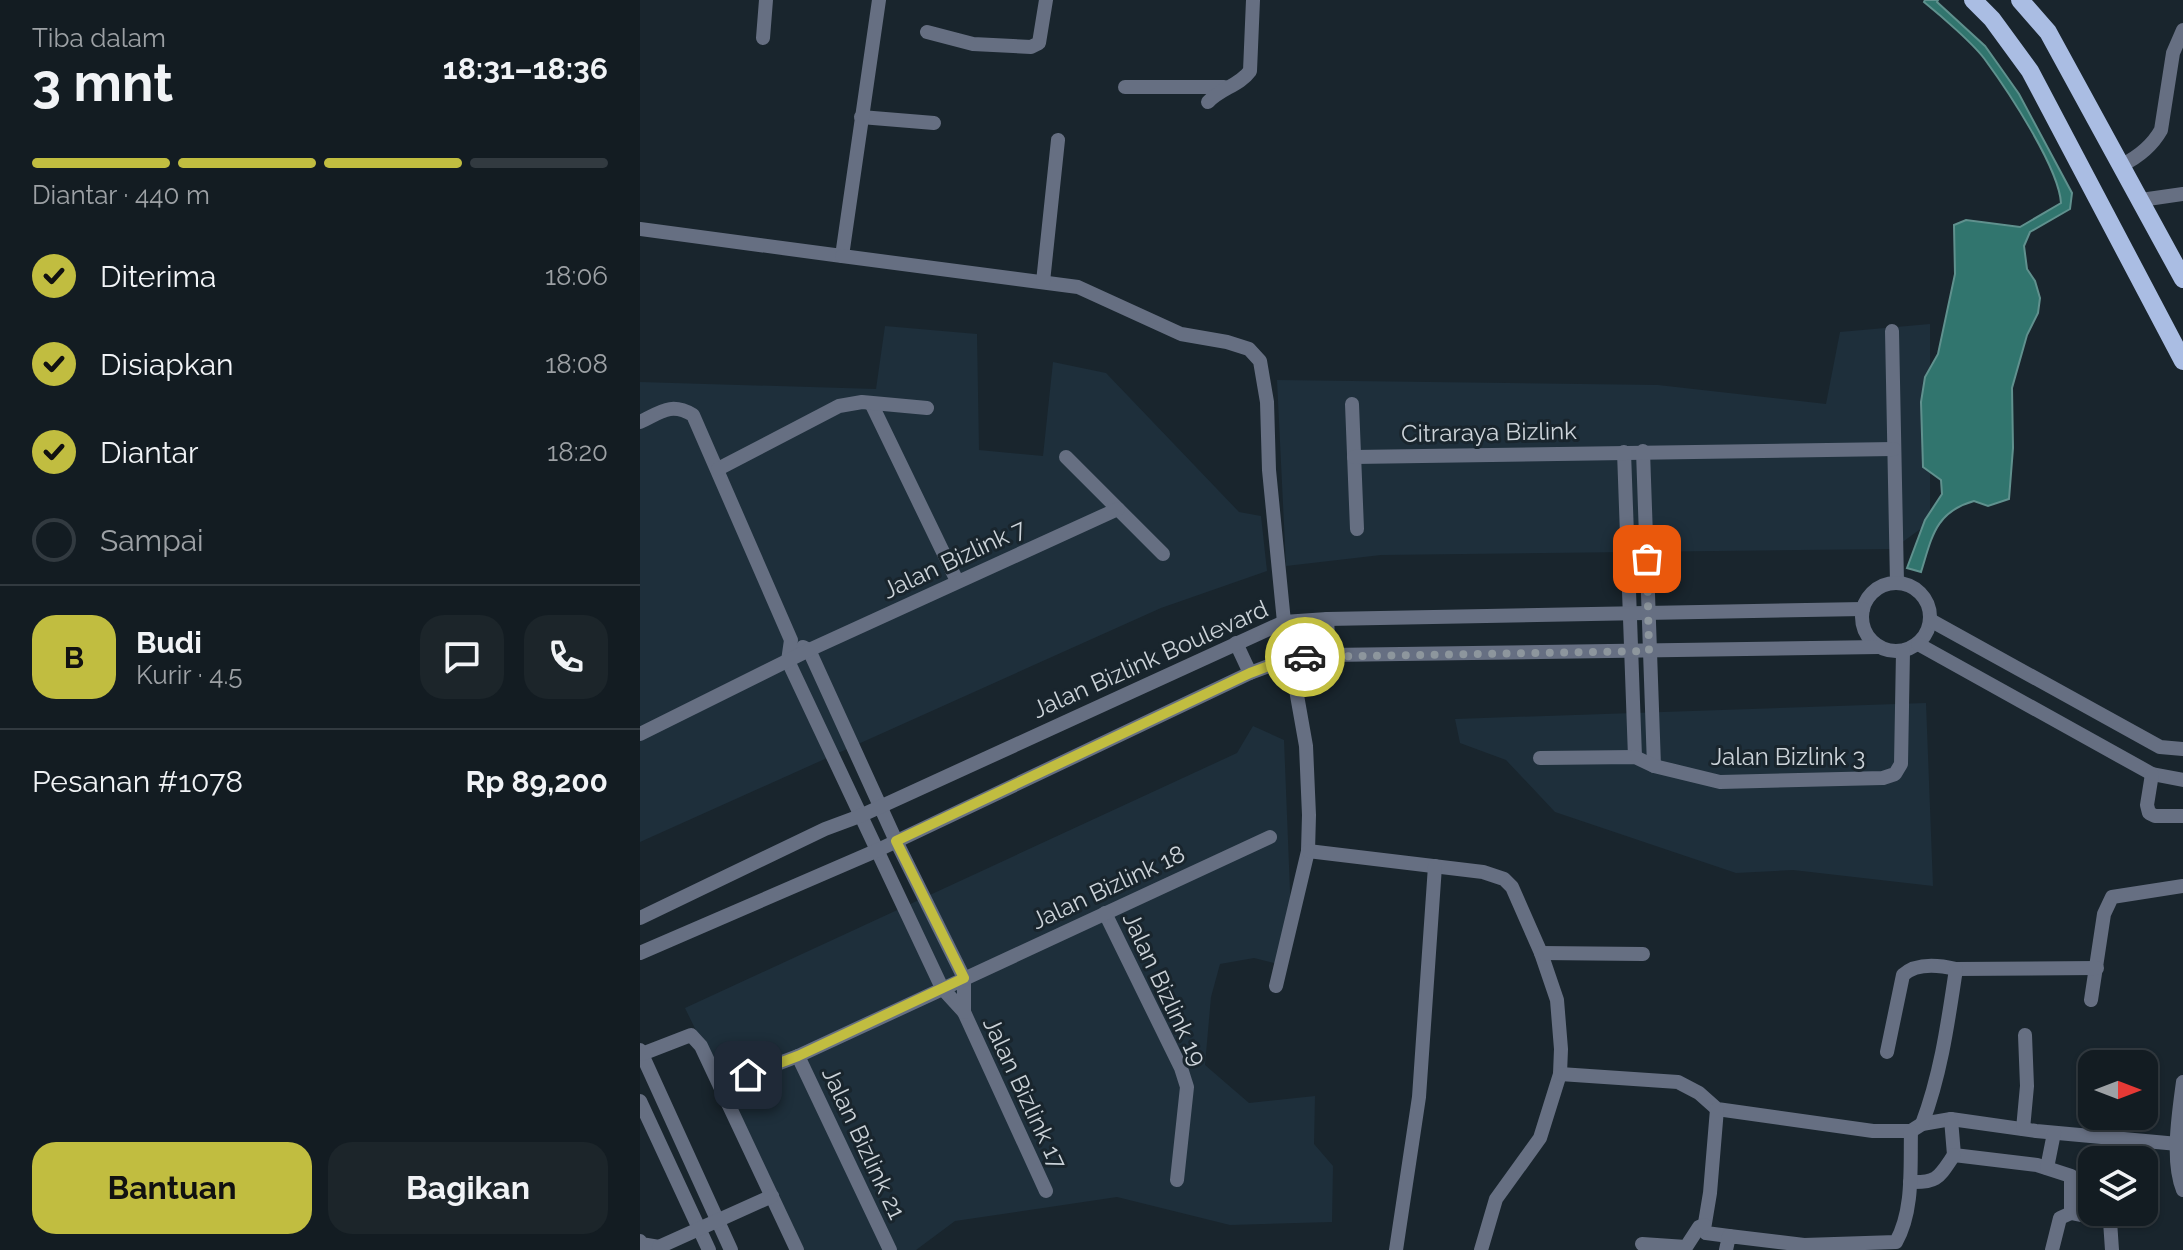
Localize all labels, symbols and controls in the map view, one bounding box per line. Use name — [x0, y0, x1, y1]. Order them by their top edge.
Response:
text: Tiba dalam — [32, 23, 166, 53]
text: 18:31–18:36 — [443, 51, 608, 86]
text: 3 mnt — [32, 52, 173, 113]
text: Diantar · 440 m — [32, 180, 210, 210]
icon: check — [32, 254, 76, 298]
text: Diterima — [100, 259, 216, 294]
text: 18:06 — [545, 261, 608, 291]
icon: check — [32, 342, 76, 386]
text: Disiapkan — [100, 347, 234, 382]
text: 18:08 — [545, 349, 608, 379]
street label: Citraraya Bizlink — [1401, 416, 1577, 448]
icon: check — [32, 430, 76, 474]
text: Diantar — [100, 435, 199, 470]
text: 18:20 — [547, 437, 608, 467]
street label: Jalan Bizlink 7 — [878, 513, 1030, 605]
text: Sampai — [100, 523, 204, 558]
pin — [1613, 525, 1681, 593]
icon: bag — [1625, 537, 1669, 581]
street label: Jalan Bizlink Boulevard — [1028, 594, 1272, 724]
button: chat — [420, 615, 504, 699]
button: phone — [524, 615, 608, 699]
courier — [1265, 617, 1345, 697]
text: Budi — [136, 625, 202, 660]
icon: car — [1283, 635, 1327, 679]
text: B — [64, 640, 84, 675]
text: Kurir · 4.5 — [136, 660, 242, 690]
street label: Jalan Bizlink 3 — [1711, 742, 1865, 771]
text: Pesanan #1078 — [32, 764, 243, 799]
text: Rp 89,200 — [465, 764, 608, 799]
street label: Jalan Bizlink 18 — [1027, 839, 1189, 935]
street label: Jalan Bizlink 19 — [1117, 908, 1213, 1070]
street label: Jalan Bizlink 17 — [977, 1012, 1073, 1174]
pin — [714, 1041, 782, 1109]
north arrow — [2078, 1050, 2158, 1130]
map controls — [2078, 1050, 2158, 1226]
icon: home — [726, 1053, 770, 1097]
street label: Jalan Bizlink 21 — [816, 1062, 912, 1224]
button: Bantuan — [32, 1142, 312, 1234]
button: Bagikan — [328, 1142, 608, 1234]
button: layers — [2078, 1146, 2158, 1226]

